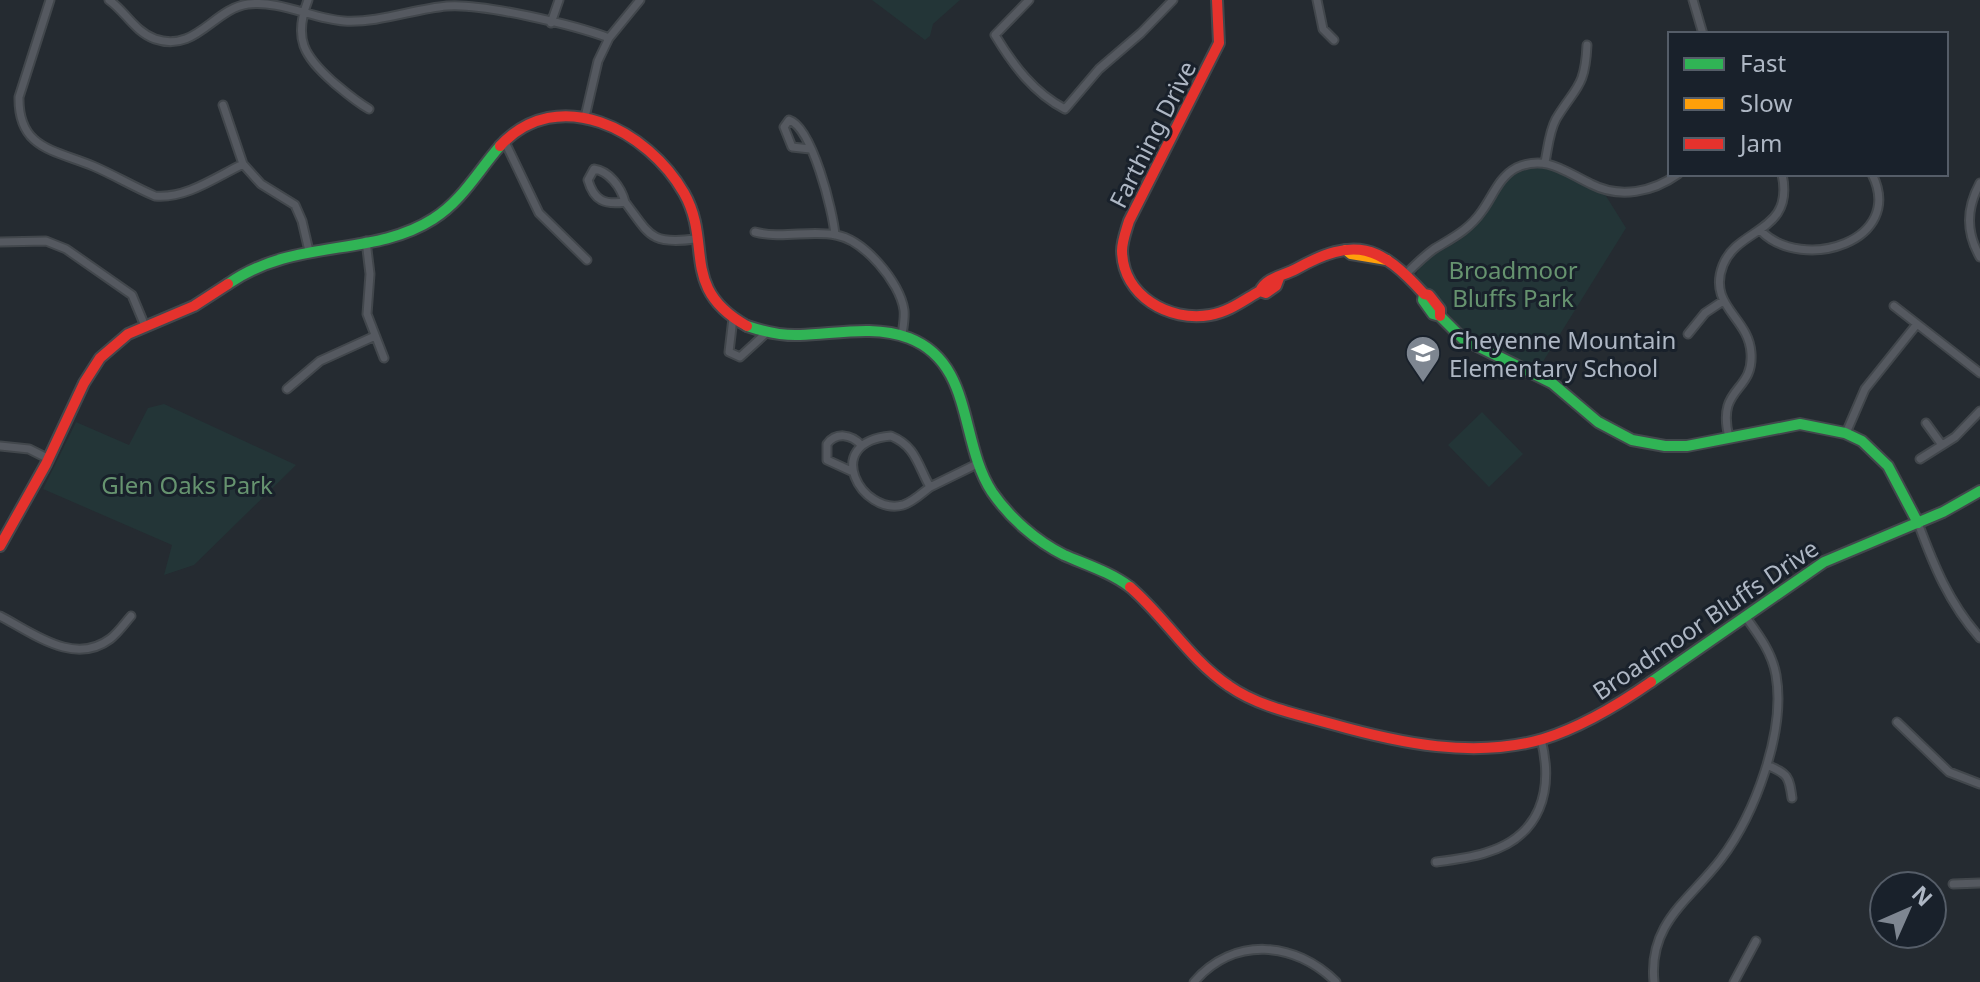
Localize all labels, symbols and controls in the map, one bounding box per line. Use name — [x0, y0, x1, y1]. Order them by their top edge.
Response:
legend — [1668, 32, 1948, 176]
text: Fast — [1740, 46, 1786, 79]
street label: Farthing Drive — [1101, 55, 1203, 213]
text: Slow — [1740, 86, 1792, 119]
text: Jam — [1738, 126, 1782, 159]
park label: Broadmoor Bluffs Park — [1448, 253, 1578, 314]
place label: Cheyenne Mountain Elementary School — [1449, 323, 1676, 384]
school or university icon: Cheyenne Mountain Elementary School — [1404, 334, 1442, 384]
park label: Glen Oaks Park — [101, 468, 273, 501]
street label: Broadmoor Bluffs Drive — [1586, 531, 1824, 707]
north arrow — [1868, 870, 1948, 950]
text: N — [1906, 878, 1940, 912]

